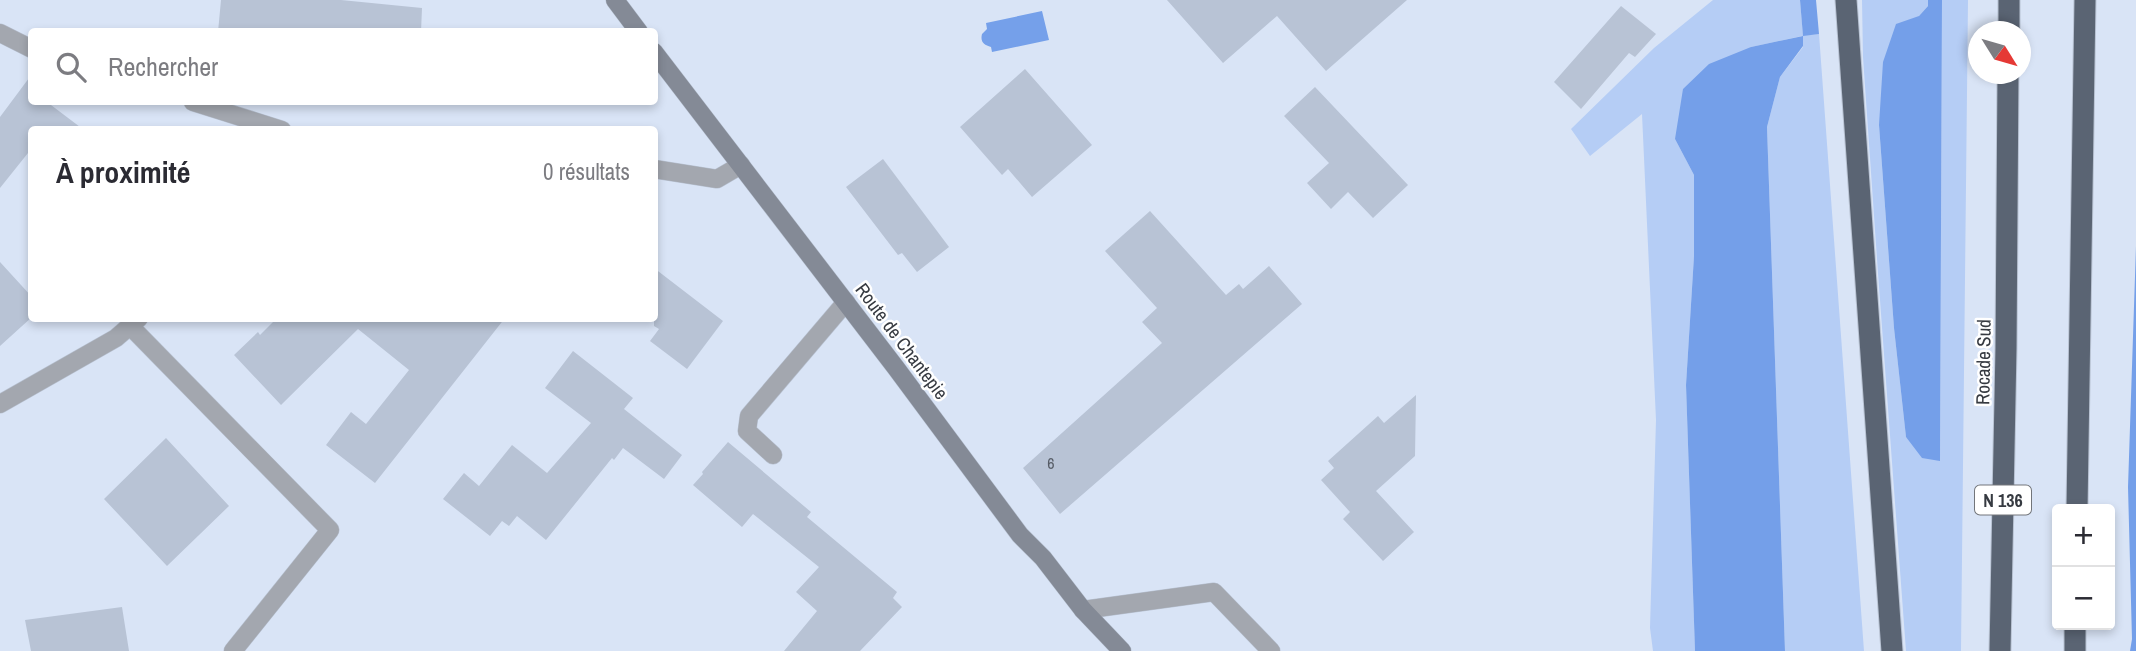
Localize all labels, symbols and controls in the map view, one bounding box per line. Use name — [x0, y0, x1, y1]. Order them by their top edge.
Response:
north arrow — [1968, 21, 2031, 84]
search box — [28, 28, 658, 105]
icon: search — [52, 48, 90, 86]
text: Rechercher — [108, 49, 218, 84]
text: À proximité — [56, 152, 190, 192]
text: 0 résultats — [543, 156, 630, 187]
street label: Route de Chantepie — [850, 277, 954, 405]
street label: Rocade Sud — [1969, 319, 1997, 405]
house number: 6 — [1047, 452, 1055, 474]
road number: N 136 — [1975, 486, 2031, 514]
map controls — [2052, 504, 2115, 630]
button: + — [2052, 504, 2115, 567]
button: − — [2052, 567, 2115, 630]

